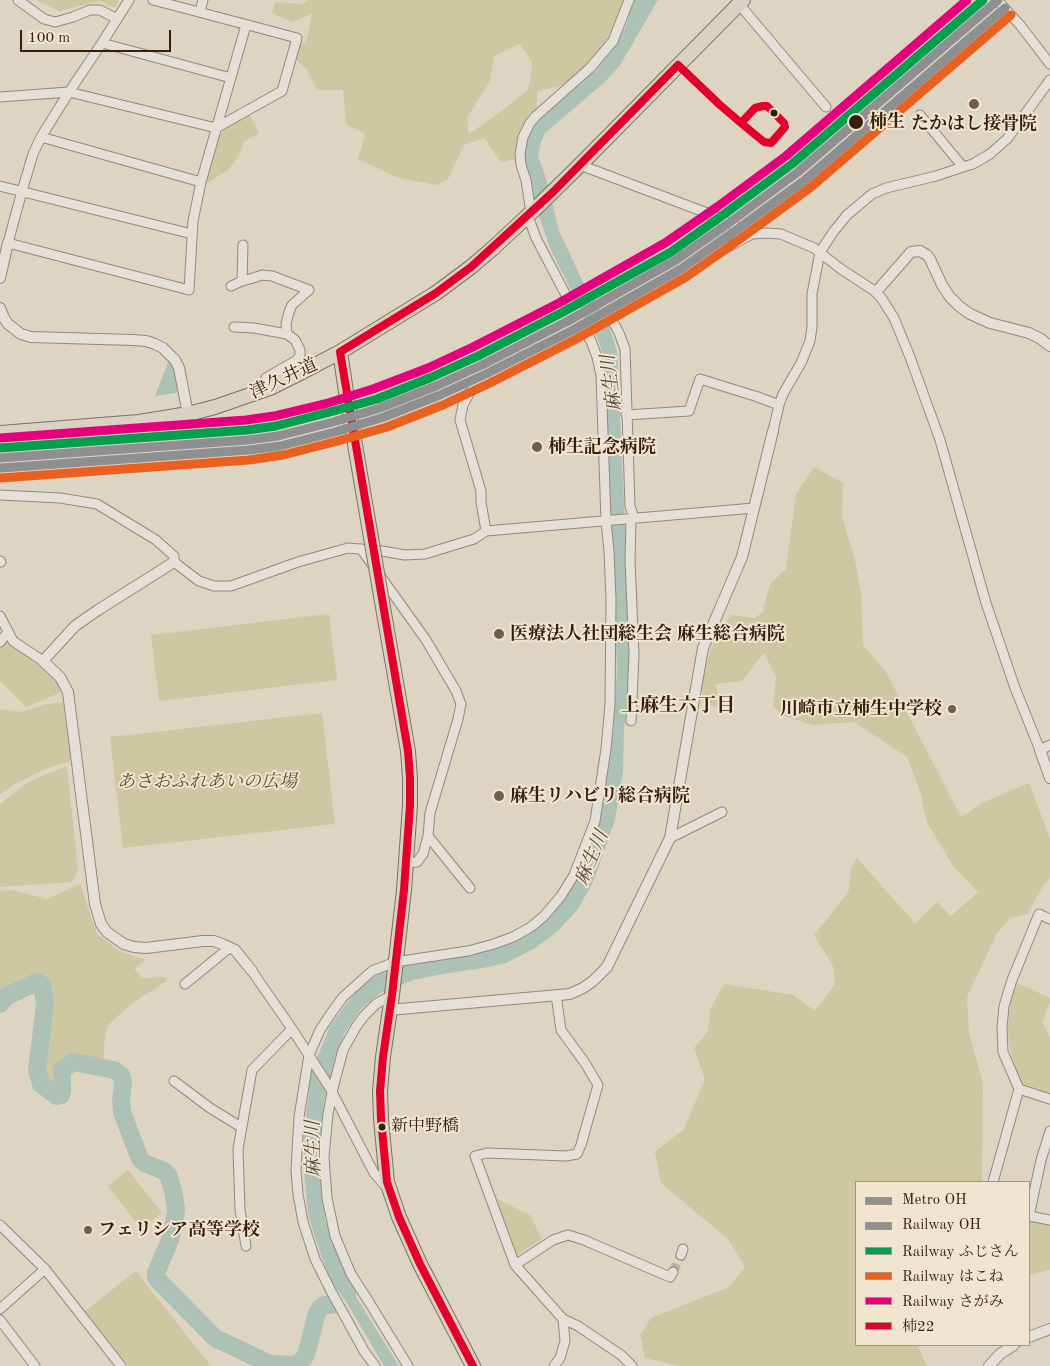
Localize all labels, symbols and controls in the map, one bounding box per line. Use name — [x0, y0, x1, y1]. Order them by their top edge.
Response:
scale bar — [22, 20, 174, 52]
text: 100 m — [28, 31, 70, 46]
marker: たかはし接骨院 — [967, 97, 981, 111]
unlabelled marker — [769, 108, 779, 118]
place label: 柿生 — [869, 111, 905, 133]
marker: 柿生 — [847, 113, 865, 131]
place label: たかはし接骨院 — [911, 113, 1037, 135]
water label: 麻生川 — [597, 353, 627, 413]
street label: 津久井道 — [247, 354, 321, 404]
place label: 柿生記念病院 — [548, 436, 656, 458]
marker: 柿生記念病院 — [530, 440, 544, 454]
place label: 医療法人社団総生会 麻生総合病院 — [510, 623, 785, 645]
marker: 医療法人社団総生会 麻生総合病院 — [492, 627, 506, 641]
district label: 上麻生六丁目 — [621, 695, 735, 717]
place label: 川崎市立柿生中学校 — [780, 698, 942, 720]
marker: 川崎市立柿生中学校 — [946, 703, 958, 715]
park label: あさおふれあいの広場 — [117, 771, 297, 793]
place label: 麻生リハビリ総合病院 — [510, 785, 690, 807]
marker: 麻生リハビリ総合病院 — [492, 789, 506, 803]
water label: 麻生川 — [570, 827, 614, 889]
place label: 新中野橋 — [391, 1117, 459, 1137]
water label: 麻生川 — [302, 1120, 326, 1178]
marker: 新中野橋 — [377, 1122, 387, 1132]
legend — [855, 1181, 1030, 1346]
text: Metro OH — [902, 1193, 967, 1208]
text: Railway OH — [902, 1218, 981, 1233]
place label: フェリシア高等学校 — [98, 1219, 260, 1241]
marker: フェリシア高等学校 — [82, 1224, 94, 1236]
text: Railway ふじさん — [902, 1245, 1019, 1260]
text: Railway はこね — [902, 1270, 1004, 1285]
text: Railway さがみ — [902, 1295, 1004, 1310]
text: 柿22 — [902, 1320, 934, 1335]

